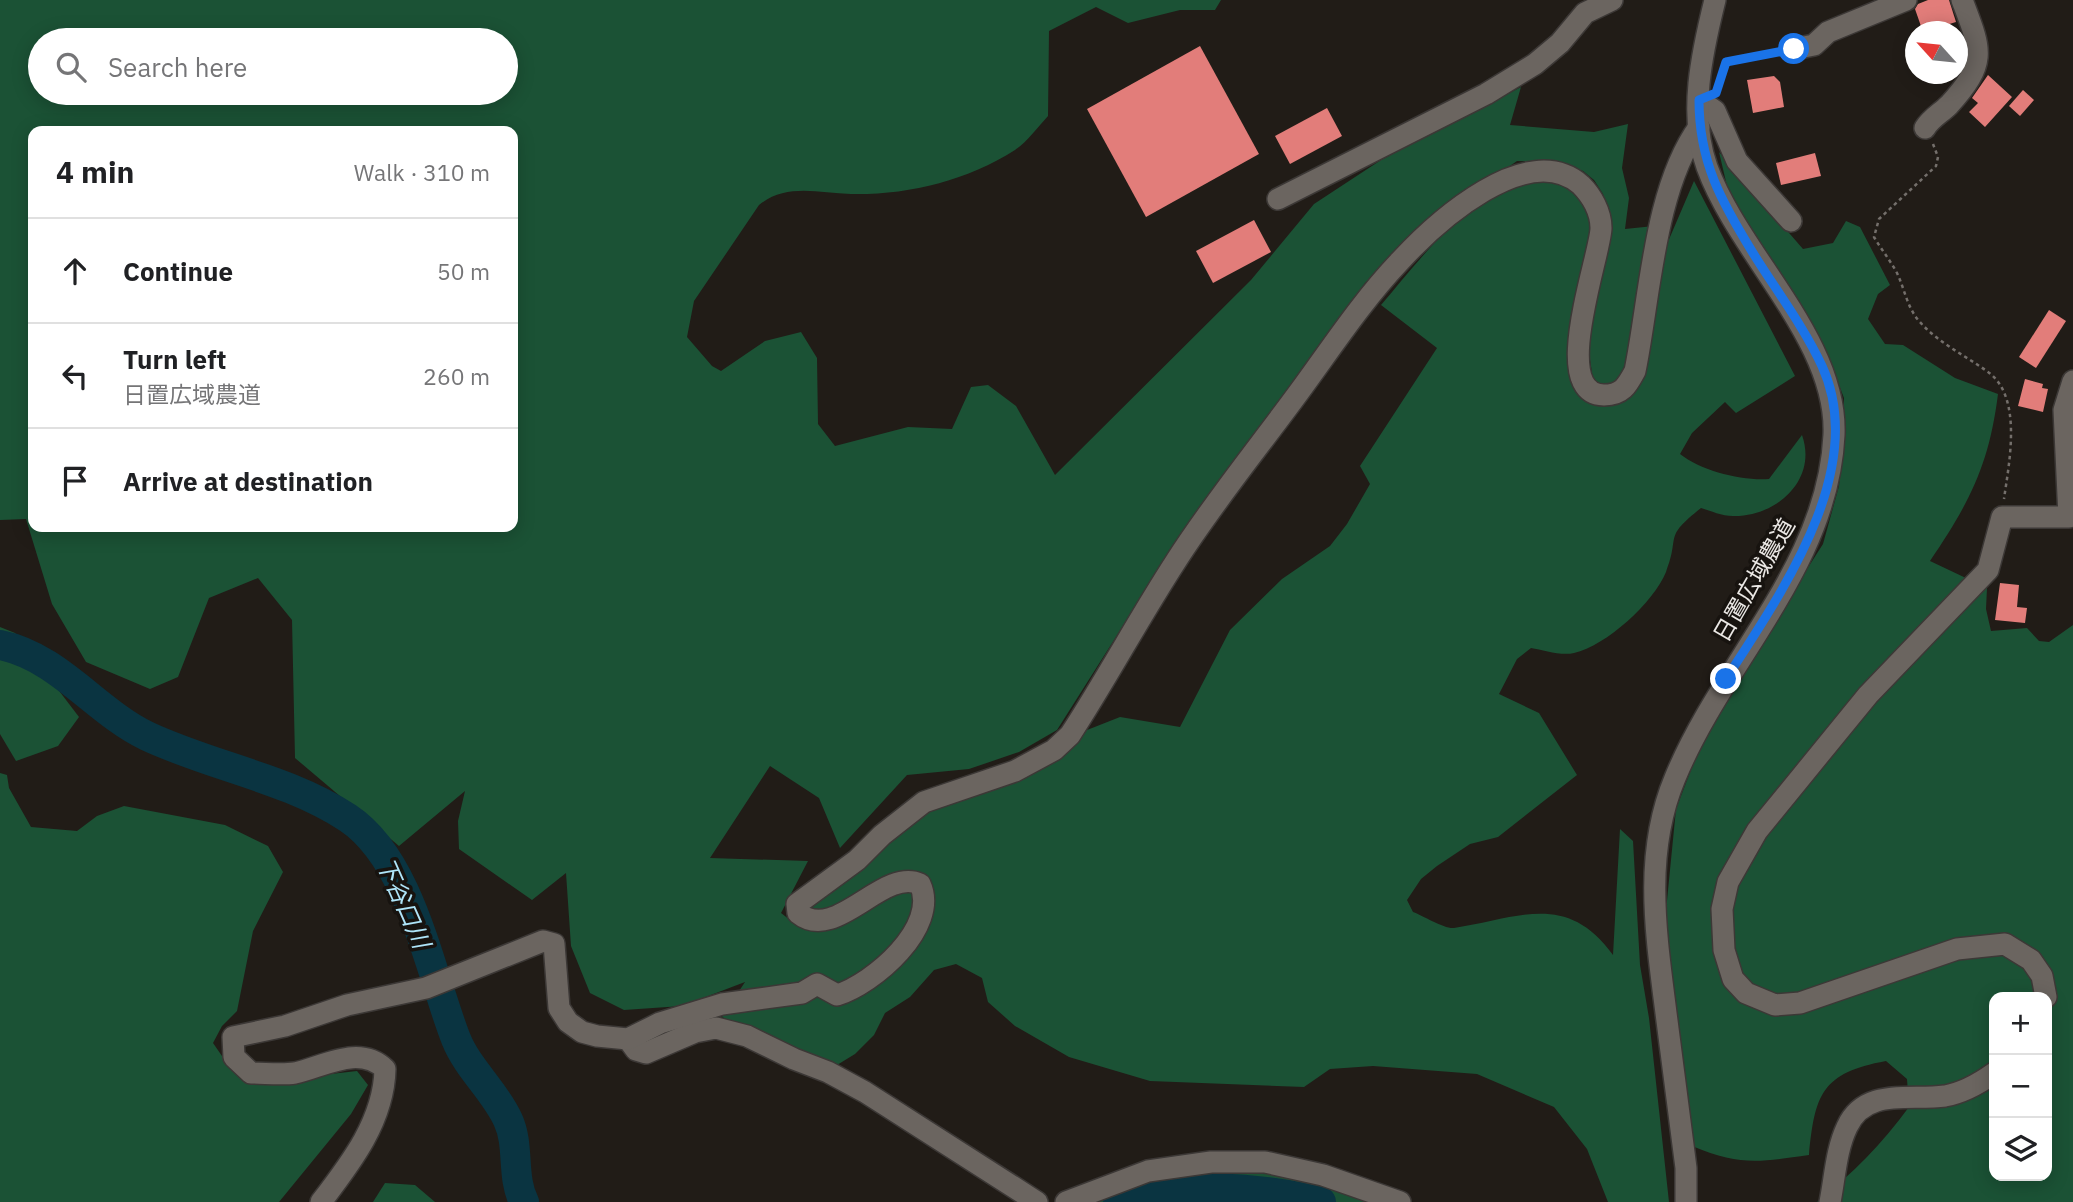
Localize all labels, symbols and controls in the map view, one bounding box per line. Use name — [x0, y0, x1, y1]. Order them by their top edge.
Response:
north arrow — [1905, 21, 1968, 84]
search box — [28, 28, 518, 105]
route start — [1778, 33, 1809, 64]
icon: search — [52, 48, 90, 86]
text: Search here — [108, 50, 247, 84]
text: 4 min — [56, 152, 134, 191]
text: Walk · 310 m — [354, 157, 490, 187]
icon: ahead — [56, 252, 94, 290]
text: Continue — [123, 254, 233, 288]
text: 50 m — [437, 256, 490, 286]
text: Turn left — [123, 342, 226, 376]
icon: left — [56, 357, 94, 395]
text: 260 m — [423, 361, 490, 391]
text: 日置広域農道 — [123, 379, 261, 409]
icon: arrive — [56, 462, 94, 500]
text: Arrive at destination — [123, 464, 373, 498]
street label: 日置広域農道 — [1706, 512, 1801, 647]
route end — [1710, 663, 1741, 694]
water label: 下谷口川 — [370, 852, 439, 956]
map controls — [1989, 992, 2052, 1181]
button: + — [1989, 992, 2052, 1055]
button: − — [1989, 1055, 2052, 1118]
button: layers — [1989, 1118, 2052, 1181]

